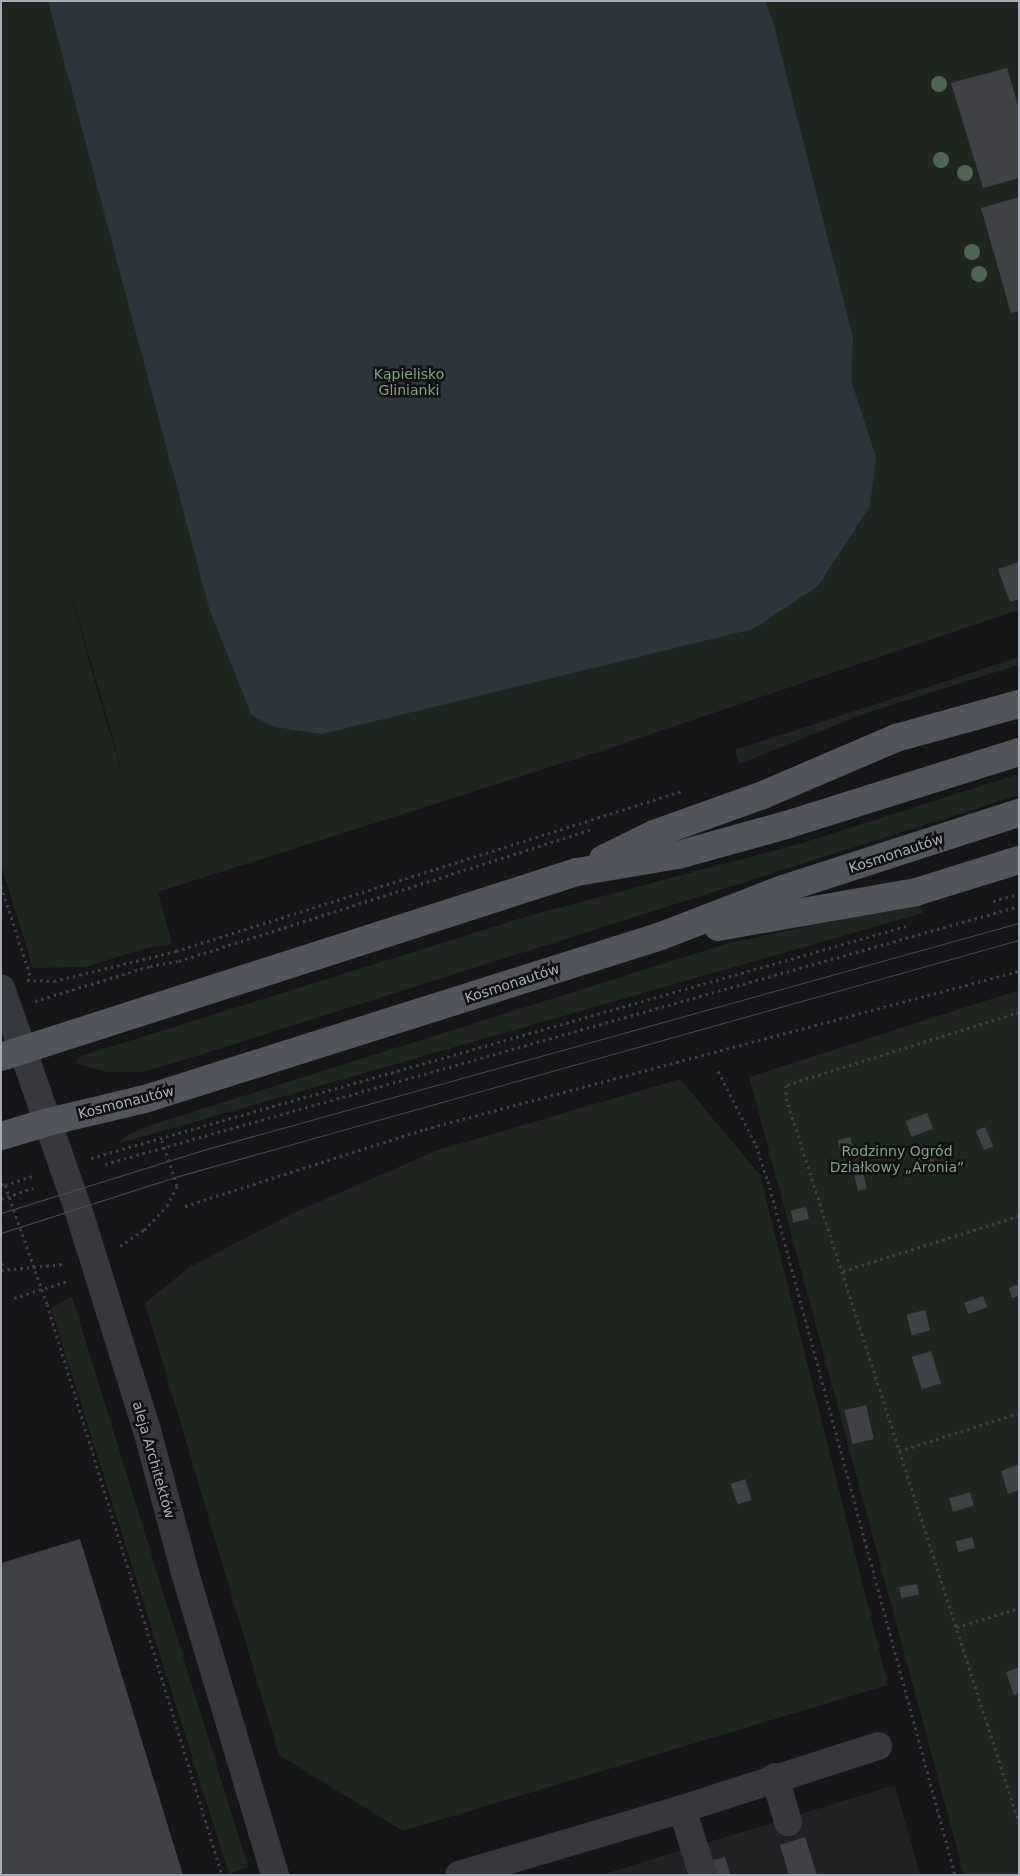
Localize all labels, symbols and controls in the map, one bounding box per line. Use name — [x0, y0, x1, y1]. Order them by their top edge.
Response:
park label: Kąpielisko Glinianki — [374, 366, 444, 398]
street label: Kosmonautów — [847, 830, 945, 876]
street label: Kosmonautów — [463, 960, 561, 1006]
street label: Kosmonautów — [76, 1082, 176, 1122]
park label: Rodzinny Ogród Działkowy „Aronia” — [830, 1143, 964, 1176]
street label: aleja Architektów — [129, 1399, 179, 1521]

